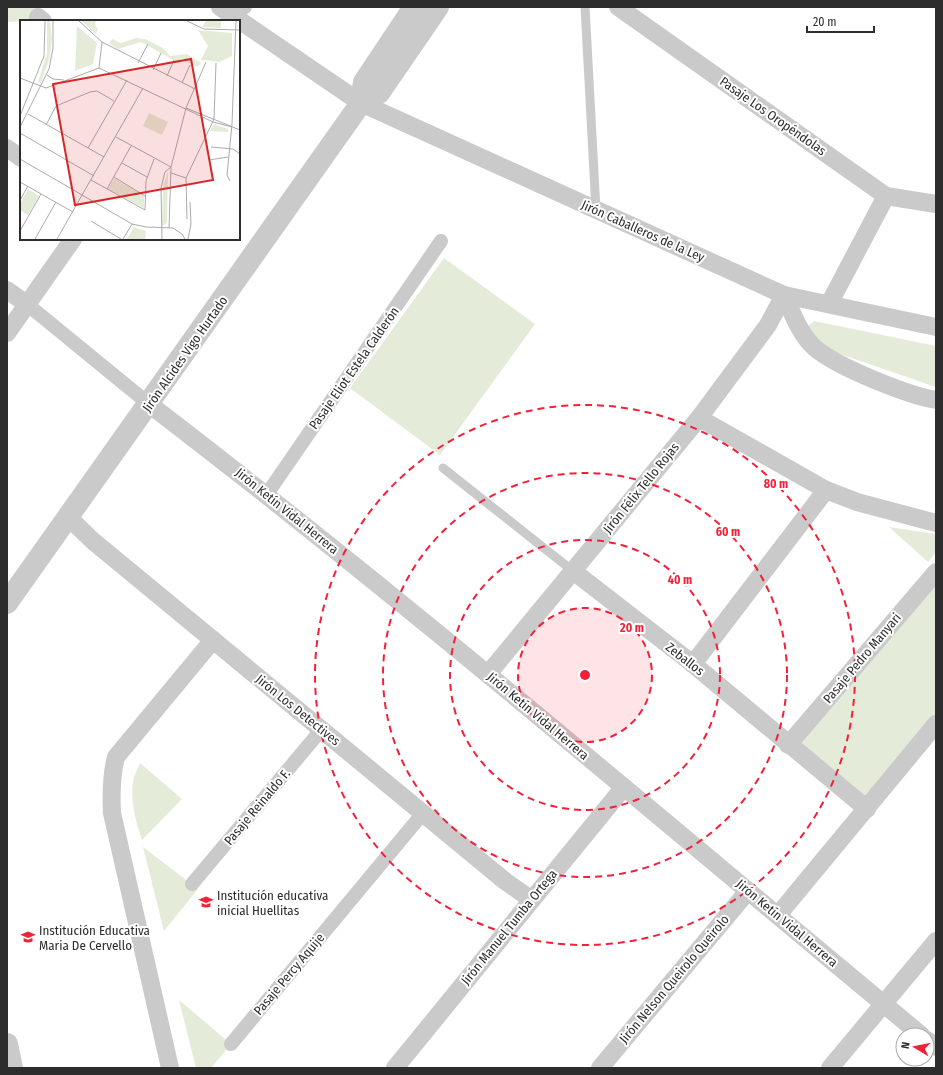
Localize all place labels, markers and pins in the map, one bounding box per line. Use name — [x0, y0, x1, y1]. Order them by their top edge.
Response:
centre of rings — [578, 668, 592, 682]
place label: Institución educativa inicial Huellitas — [217, 888, 328, 918]
school or university icon: Institución educativa inicial Huellitas — [198, 894, 214, 910]
place label: Institución Educativa Maria De Cervello — [39, 923, 150, 953]
school or university icon: Institución Educativa Maria De Cervello — [20, 929, 36, 945]

